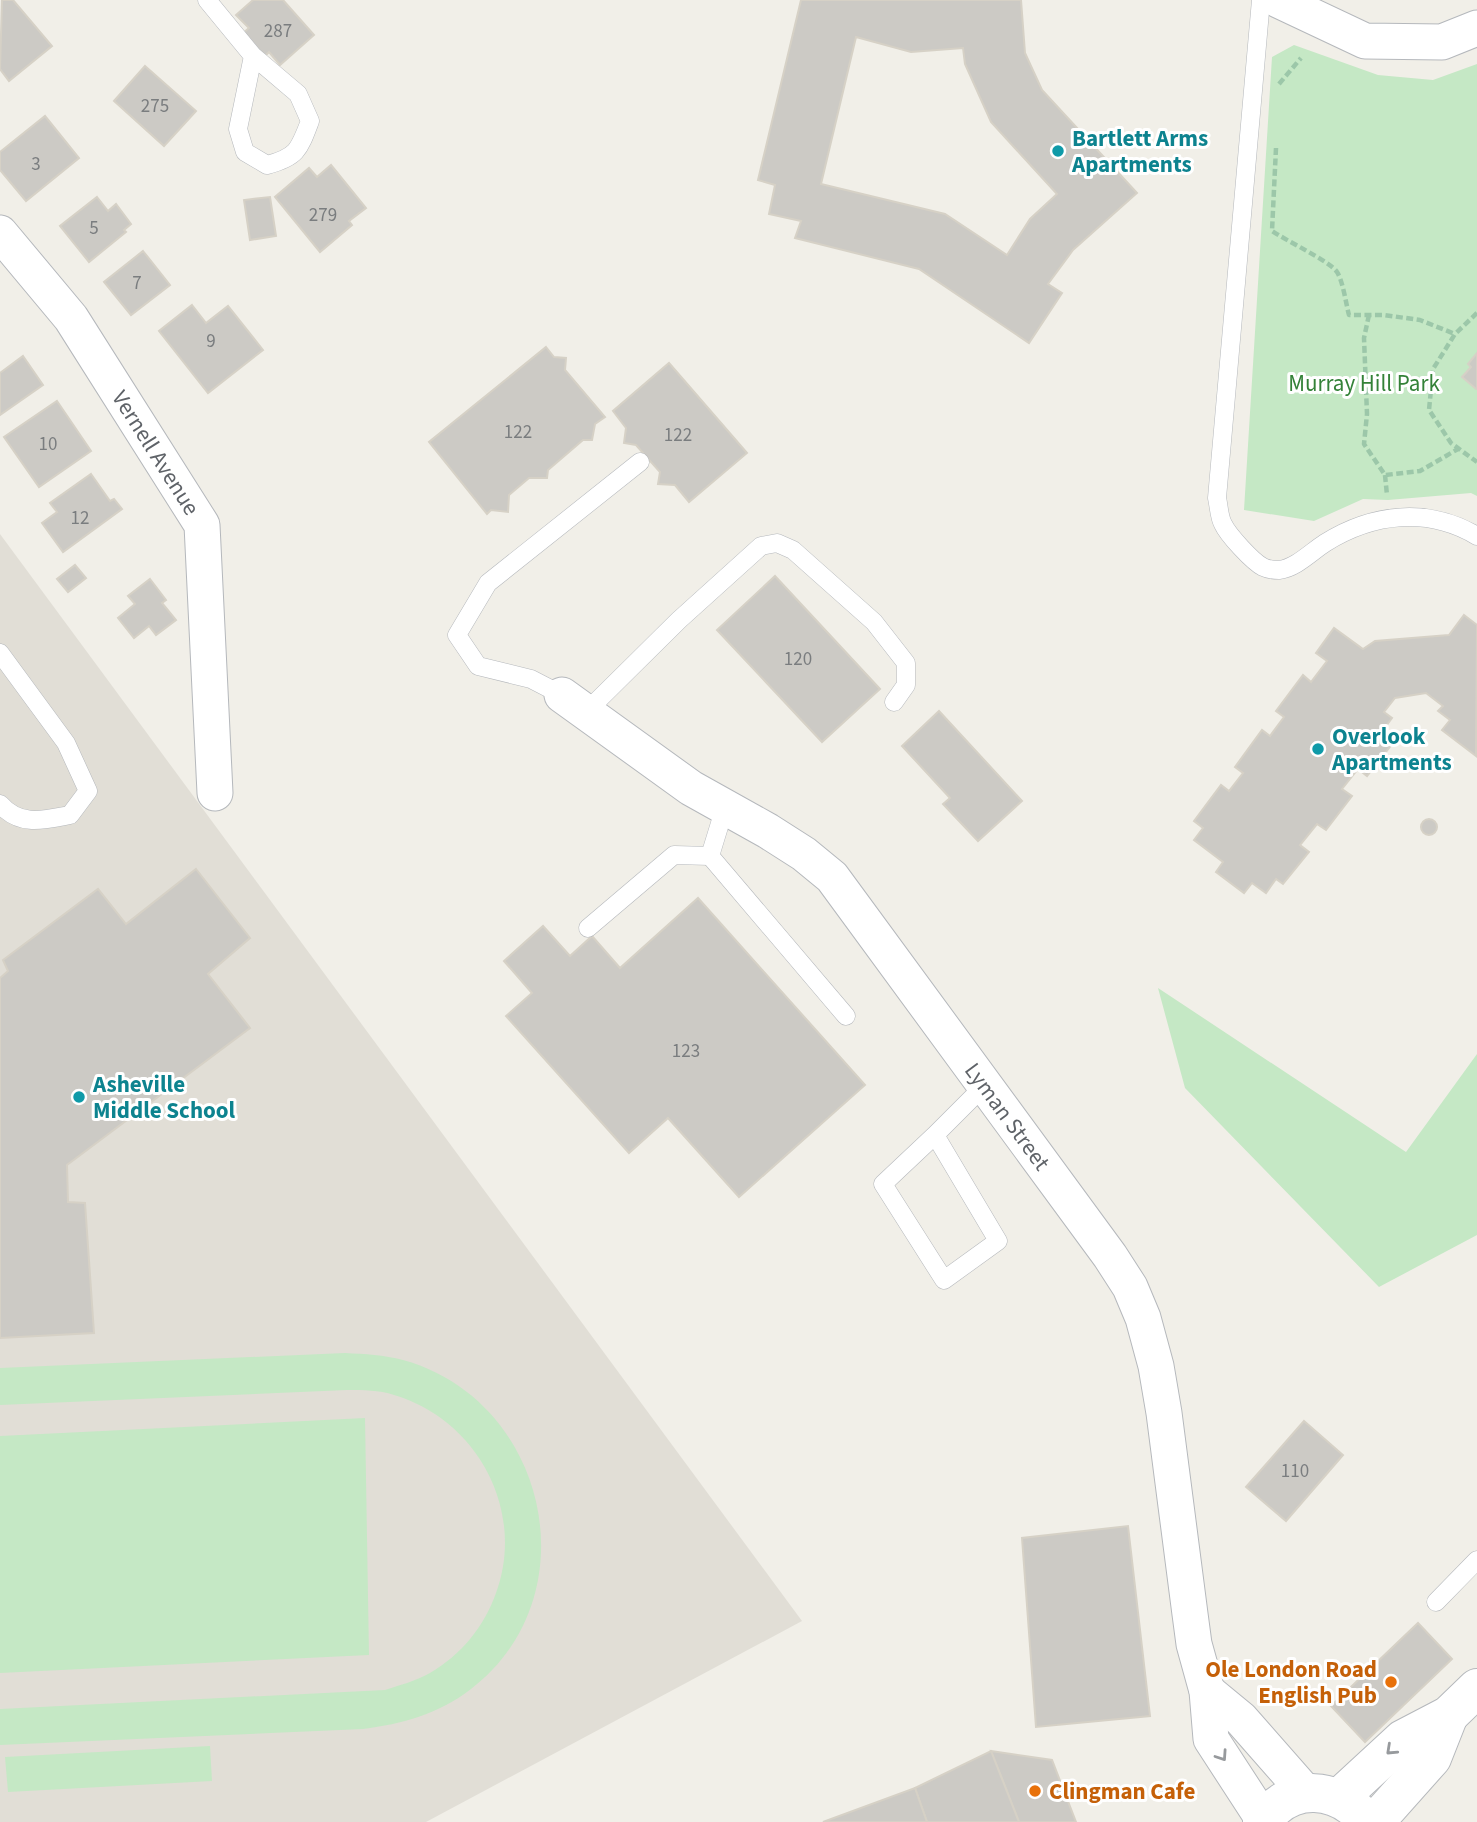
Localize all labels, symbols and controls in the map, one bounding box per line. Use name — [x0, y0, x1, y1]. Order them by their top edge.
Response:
house number: 287 — [264, 18, 292, 45]
house number: 275 — [141, 93, 169, 120]
place label: Bartlett Arms Apartments — [1071, 122, 1208, 181]
marker: Bartlett Arms Apartments — [1050, 143, 1066, 159]
house number: 3 — [31, 151, 41, 178]
house number: 279 — [309, 202, 337, 229]
house number: 5 — [89, 215, 99, 242]
house number: 7 — [132, 270, 142, 297]
house number: 9 — [206, 328, 216, 355]
park label: Murray Hill Park — [1288, 367, 1440, 400]
street label: Vernell Avenue — [104, 384, 208, 521]
house number: 122 — [504, 419, 532, 446]
house number: 122 — [664, 422, 692, 449]
house number: 10 — [39, 431, 57, 458]
house number: 12 — [71, 505, 89, 532]
house number: 120 — [784, 646, 812, 673]
place label: Overlook Apartments — [1331, 720, 1452, 779]
marker: Overlook Apartments — [1310, 741, 1326, 757]
house number: 123 — [672, 1038, 700, 1065]
street label: Lyman Street — [957, 1056, 1058, 1177]
place label: Asheville Middle School — [92, 1068, 236, 1127]
marker: Asheville Middle School — [71, 1089, 87, 1105]
house number: 110 — [1281, 1458, 1309, 1485]
place label: Ole London Road English Pub — [1205, 1653, 1377, 1712]
marker: Ole London Road English Pub — [1383, 1674, 1399, 1690]
one-way arrow — [1386, 1741, 1399, 1754]
one-way arrow — [1214, 1748, 1226, 1761]
place label: Clingman Cafe — [1049, 1775, 1195, 1808]
marker: Clingman Cafe — [1027, 1783, 1043, 1799]

